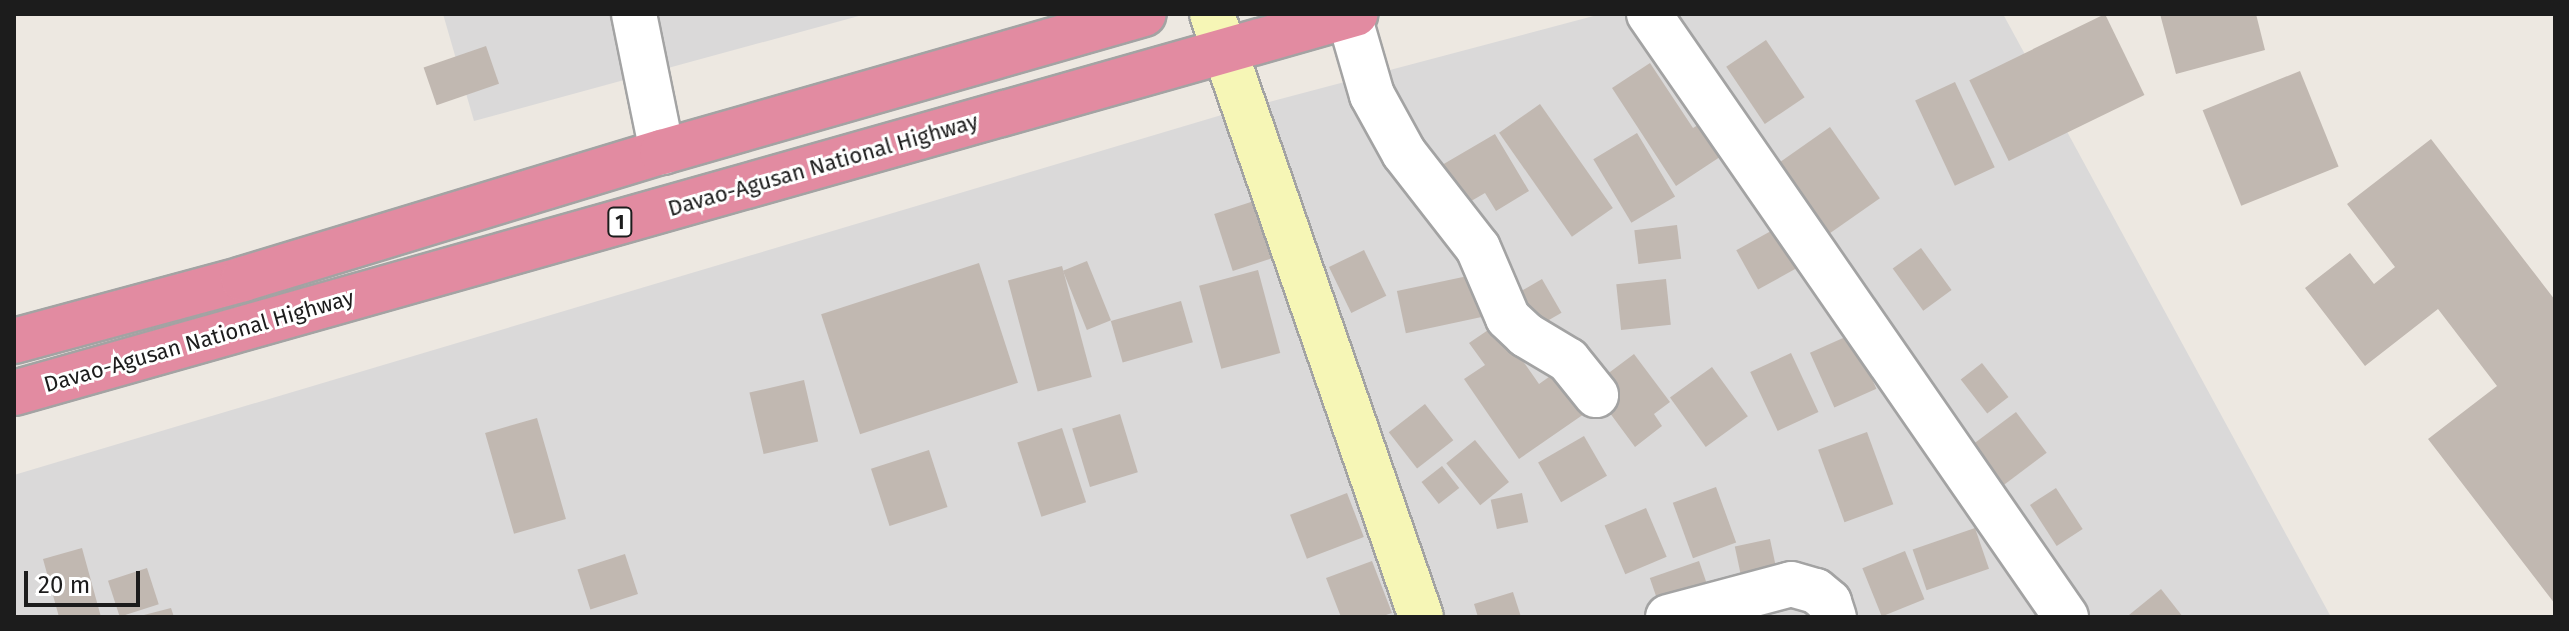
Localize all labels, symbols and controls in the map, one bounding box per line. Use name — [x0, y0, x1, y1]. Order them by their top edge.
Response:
street label: Davao-Agusan National Highway — [665, 108, 981, 222]
road number: 1 — [606, 206, 634, 238]
street label: Davao-Agusan National Highway — [41, 284, 357, 398]
scale bar — [28, 555, 144, 605]
text: 20 m — [38, 571, 90, 599]

